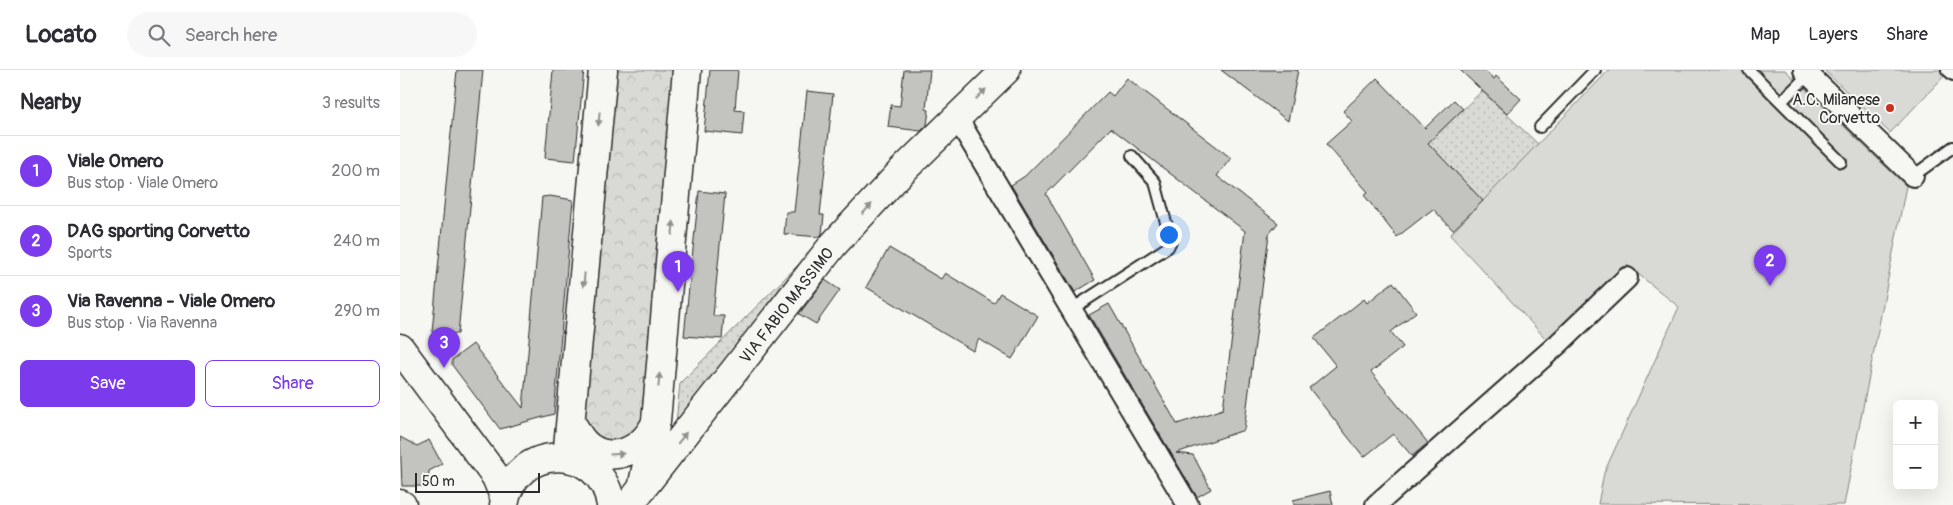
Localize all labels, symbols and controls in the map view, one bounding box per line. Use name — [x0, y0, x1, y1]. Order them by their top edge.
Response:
search box — [127, 12, 477, 57]
text: Locato — [25, 20, 97, 49]
icon: search — [145, 21, 173, 49]
text: Search here — [185, 23, 277, 47]
text: Map — [1751, 23, 1780, 46]
text: Layers — [1808, 23, 1858, 46]
text: Share — [1886, 23, 1928, 46]
one-way arrow — [975, 88, 987, 100]
text: Nearby — [20, 89, 81, 116]
place label: A.C. Milanese Corvetto — [1792, 90, 1880, 128]
text: 3 results — [322, 93, 380, 113]
marker: A.C. Milanese Corvetto — [1884, 102, 1896, 114]
one-way arrow — [595, 111, 603, 127]
text: Viale Omero — [67, 149, 164, 173]
text: 1 — [33, 161, 39, 181]
text: 200 m — [332, 161, 380, 181]
text: Bus stop · Viale Omero — [67, 173, 218, 193]
one-way arrow — [861, 204, 873, 216]
text: DAG sporting Corvetto — [67, 219, 250, 243]
one-way arrow — [669, 219, 677, 235]
your location — [1156, 222, 1182, 248]
text: 2 — [32, 231, 40, 251]
text: 240 m — [333, 231, 380, 251]
text: Sports — [67, 243, 112, 263]
street label: VIA FABIO MASSIMO — [735, 244, 838, 368]
pin: 2 — [1754, 245, 1786, 286]
pin: 1 — [662, 251, 694, 292]
one-way arrow — [580, 273, 588, 289]
text: Via Ravenna - Viale Omero — [67, 289, 275, 313]
text: 3 — [32, 301, 40, 321]
text: 290 m — [334, 301, 380, 321]
text: Bus stop · Via Ravenna — [67, 313, 217, 333]
pin: 3 — [428, 327, 460, 368]
button: Save — [20, 360, 195, 407]
button: Share — [205, 360, 380, 407]
one-way arrow — [655, 372, 663, 388]
map controls — [1893, 400, 1938, 490]
button: + — [1893, 400, 1938, 445]
one-way arrow — [677, 432, 688, 445]
button: − — [1893, 445, 1938, 490]
one-way arrow — [609, 449, 625, 457]
scale bar — [415, 470, 540, 493]
text: 50 m — [422, 473, 455, 490]

